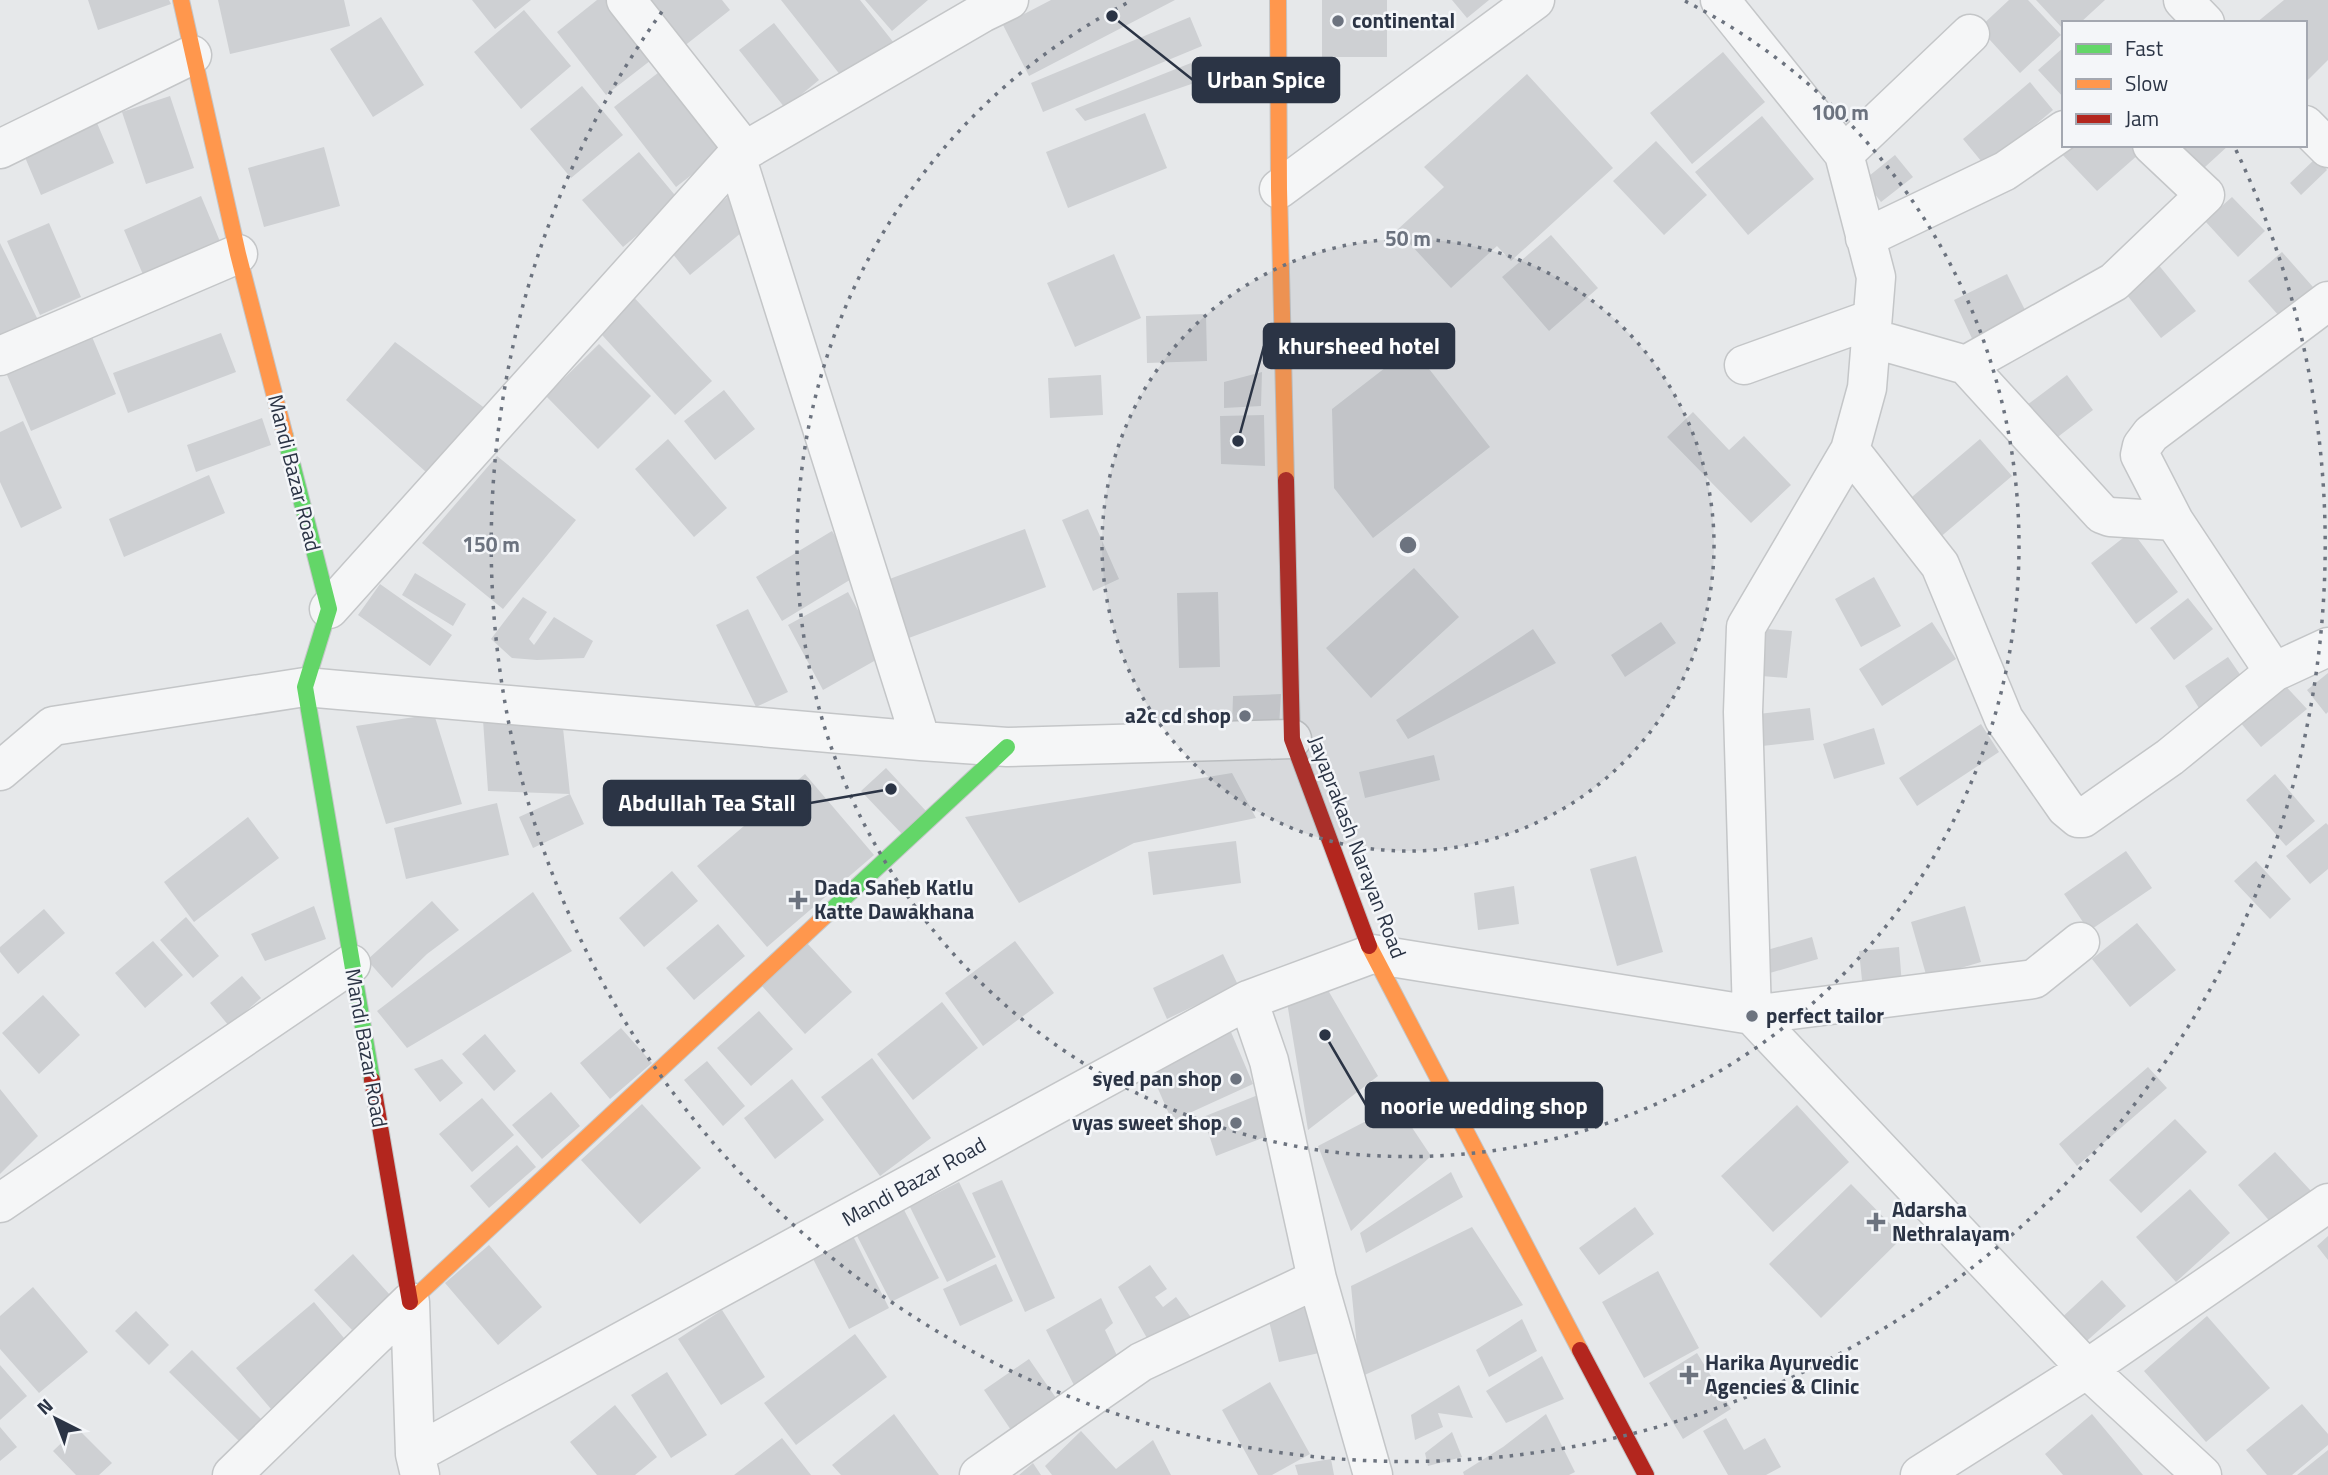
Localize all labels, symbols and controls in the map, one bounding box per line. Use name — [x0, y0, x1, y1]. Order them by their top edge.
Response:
place label: continental — [1352, 4, 1455, 36]
marker: continental — [1330, 13, 1346, 29]
legend — [2062, 21, 2307, 147]
text: Fast — [2125, 32, 2164, 64]
callout: Urban Spice — [1193, 58, 1339, 102]
text: Urban Spice — [1207, 62, 1325, 97]
text: Slow — [2125, 67, 2168, 99]
text: 100 m — [1811, 96, 1869, 128]
text: Jam — [2125, 102, 2159, 134]
text: 50 m — [1385, 222, 1431, 254]
callout: khursheed hotel — [1264, 324, 1454, 368]
text: khursheed hotel — [1278, 328, 1440, 363]
street label: Mandi Bazar Road — [260, 391, 330, 555]
text: 150 m — [462, 528, 520, 560]
centre of rings — [1396, 533, 1420, 557]
place label: a2c cd shop — [1125, 699, 1231, 731]
marker: a2c cd shop — [1237, 708, 1253, 724]
street label: Jayaprakash Narayan Road — [1301, 731, 1415, 963]
callout: Abdullah Tea Stall — [604, 781, 810, 825]
text: Abdullah Tea Stall — [618, 785, 796, 820]
place label: Dada Saheb Katlu Katte Dawakhana — [814, 871, 974, 927]
marker: Dada Saheb Katlu Katte Dawakhana — [788, 890, 808, 910]
street label: Mandi Bazar Road — [337, 966, 397, 1130]
place label: perfect tailor — [1766, 999, 1884, 1031]
marker: perfect tailor — [1744, 1008, 1760, 1024]
place label: syed pan shop — [1093, 1062, 1222, 1094]
marker: syed pan shop — [1228, 1071, 1244, 1087]
callout: noorie wedding shop — [1366, 1083, 1602, 1127]
text: noorie wedding shop — [1380, 1088, 1588, 1123]
place label: vyas sweet shop — [1072, 1106, 1222, 1138]
marker: vyas sweet shop — [1228, 1115, 1244, 1131]
street label: Mandi Bazar Road — [836, 1128, 992, 1234]
place label: Adarsha Nethralayam — [1892, 1193, 2010, 1249]
marker: Adarsha Nethralayam — [1866, 1212, 1886, 1232]
place label: Harika Ayurvedic Agencies & Clinic — [1705, 1346, 1859, 1402]
marker: Harika Ayurvedic Agencies & Clinic — [1679, 1365, 1699, 1385]
north arrow — [21, 1384, 91, 1454]
text: N — [30, 1391, 59, 1421]

